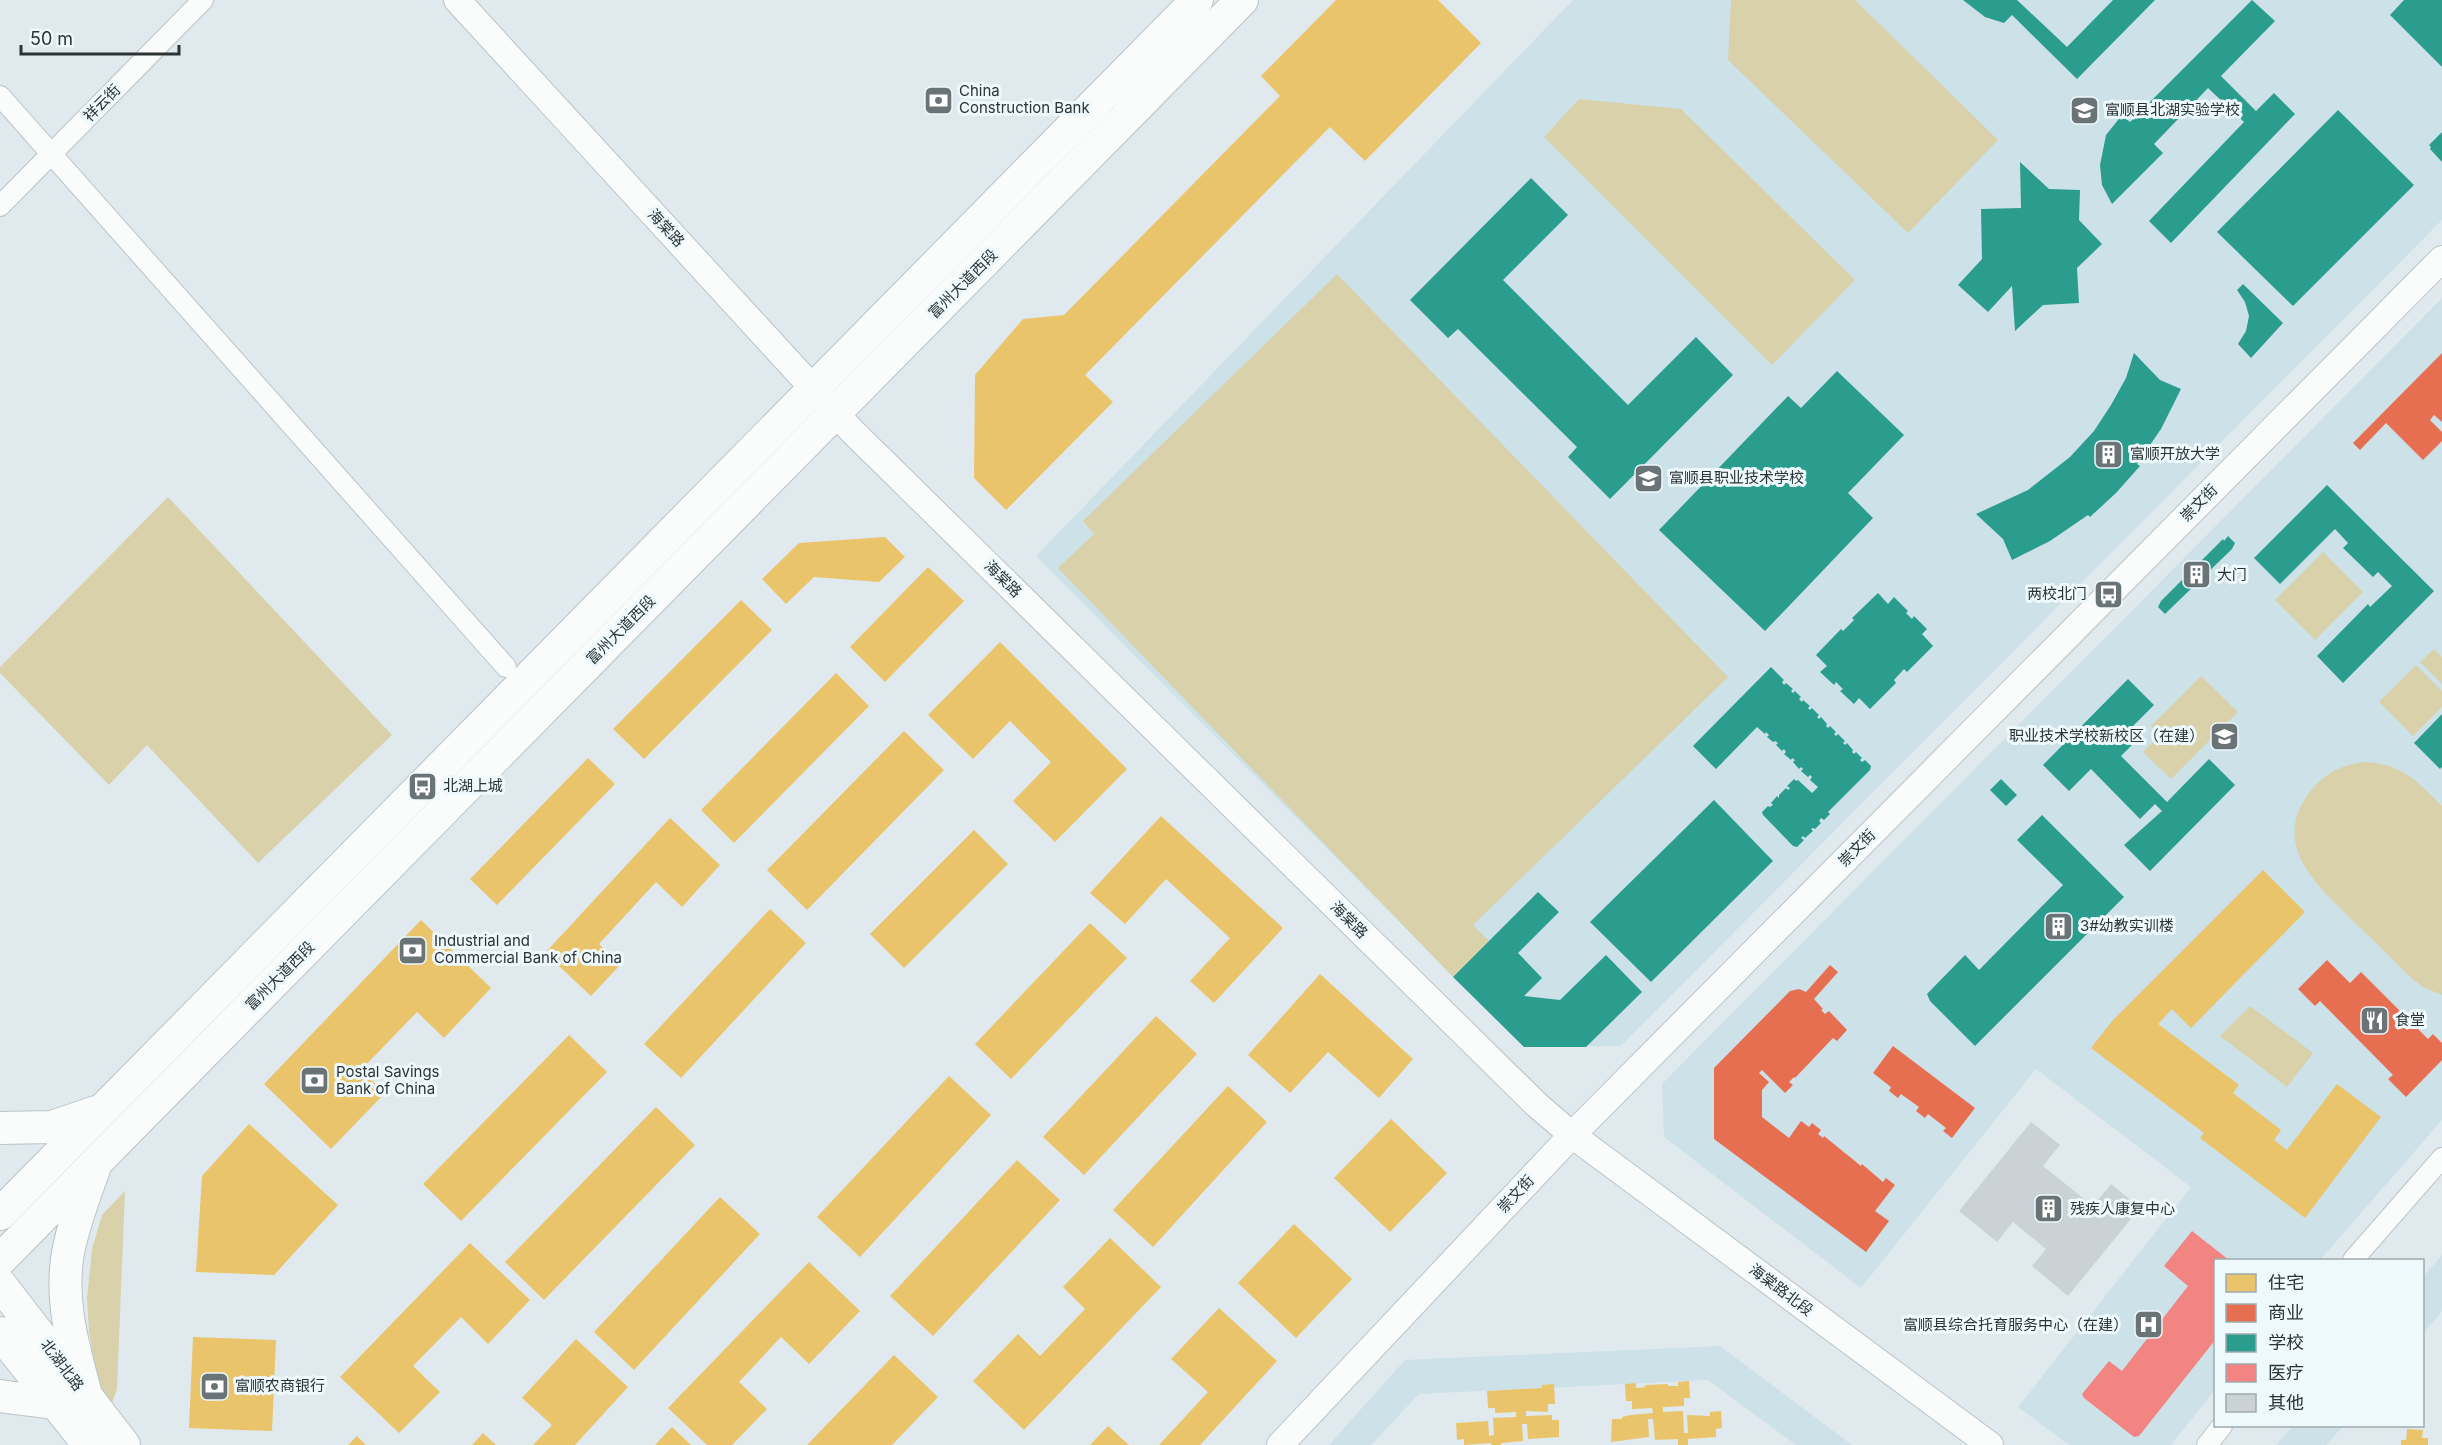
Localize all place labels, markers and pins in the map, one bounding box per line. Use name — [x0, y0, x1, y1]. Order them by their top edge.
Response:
place label: China Construction Bank — [959, 81, 1090, 117]
bank icon: China Construction Bank — [922, 84, 954, 116]
school or university icon: 富顺县北湖实验学校 — [2068, 94, 2100, 126]
place label: 富顺县北湖实验学校 — [2105, 100, 2240, 119]
building icon: 富顺开放大学 — [2093, 438, 2125, 470]
place label: 富顺开放大学 — [2130, 444, 2220, 463]
school or university icon: 富顺县职业技术学校 — [1632, 462, 1664, 494]
place label: 富顺县职业技术学校 — [1669, 468, 1804, 487]
building icon: 大门 — [2180, 559, 2212, 591]
place label: 大门 — [2217, 565, 2247, 584]
bus stop icon: 两校北门 — [2092, 578, 2124, 610]
place label: 两校北门 — [2027, 584, 2087, 603]
school or university icon: 职业技术学校新校区（在建） — [2209, 720, 2241, 752]
place label: 职业技术学校新校区（在建） — [2009, 726, 2204, 745]
bus stop icon: 北湖上城 — [406, 770, 438, 802]
place label: 北湖上城 — [443, 776, 503, 795]
building icon: 3#幼教实训楼 — [2043, 910, 2075, 942]
place label: 3#幼教实训楼 — [2080, 916, 2174, 935]
place label: Industrial and Commercial Bank of China — [434, 931, 622, 967]
bank icon: Industrial and Commercial Bank of China — [397, 934, 429, 966]
restaurant icon: 食堂 — [2358, 1004, 2390, 1036]
place label: 食堂 — [2395, 1010, 2425, 1029]
place label: Postal Savings Bank of China — [336, 1062, 440, 1098]
bank icon: Postal Savings Bank of China — [299, 1065, 331, 1097]
building icon: 残疾人康复中心 — [2033, 1193, 2065, 1225]
place label: 残疾人康复中心 — [2070, 1199, 2175, 1218]
hospital icon: 富顺县综合托育服务中心（在建） — [2133, 1309, 2165, 1341]
place label: 富顺县综合托育服务中心（在建） — [1903, 1315, 2128, 1334]
bank icon: 富顺农商银行 — [198, 1370, 230, 1402]
place label: 富顺农商银行 — [235, 1376, 325, 1395]

